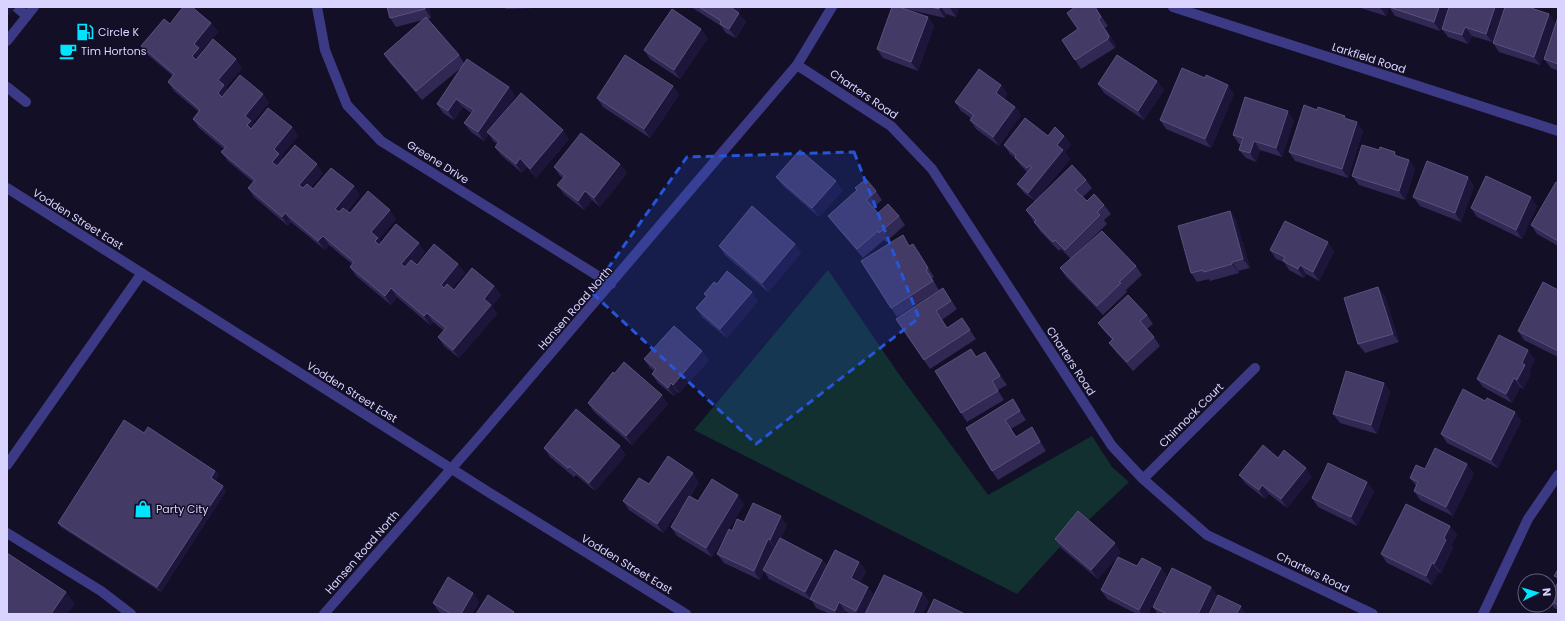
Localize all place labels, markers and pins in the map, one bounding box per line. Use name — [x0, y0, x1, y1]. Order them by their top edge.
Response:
fuel station icon: Circle K — [75, 22, 95, 42]
place label: Circle K — [98, 24, 139, 40]
cafe icon: Tim Hortons — [58, 41, 78, 61]
place label: Tim Hortons — [81, 43, 147, 59]
shop icon: Party City — [133, 499, 153, 519]
place label: Party City — [156, 501, 209, 517]

